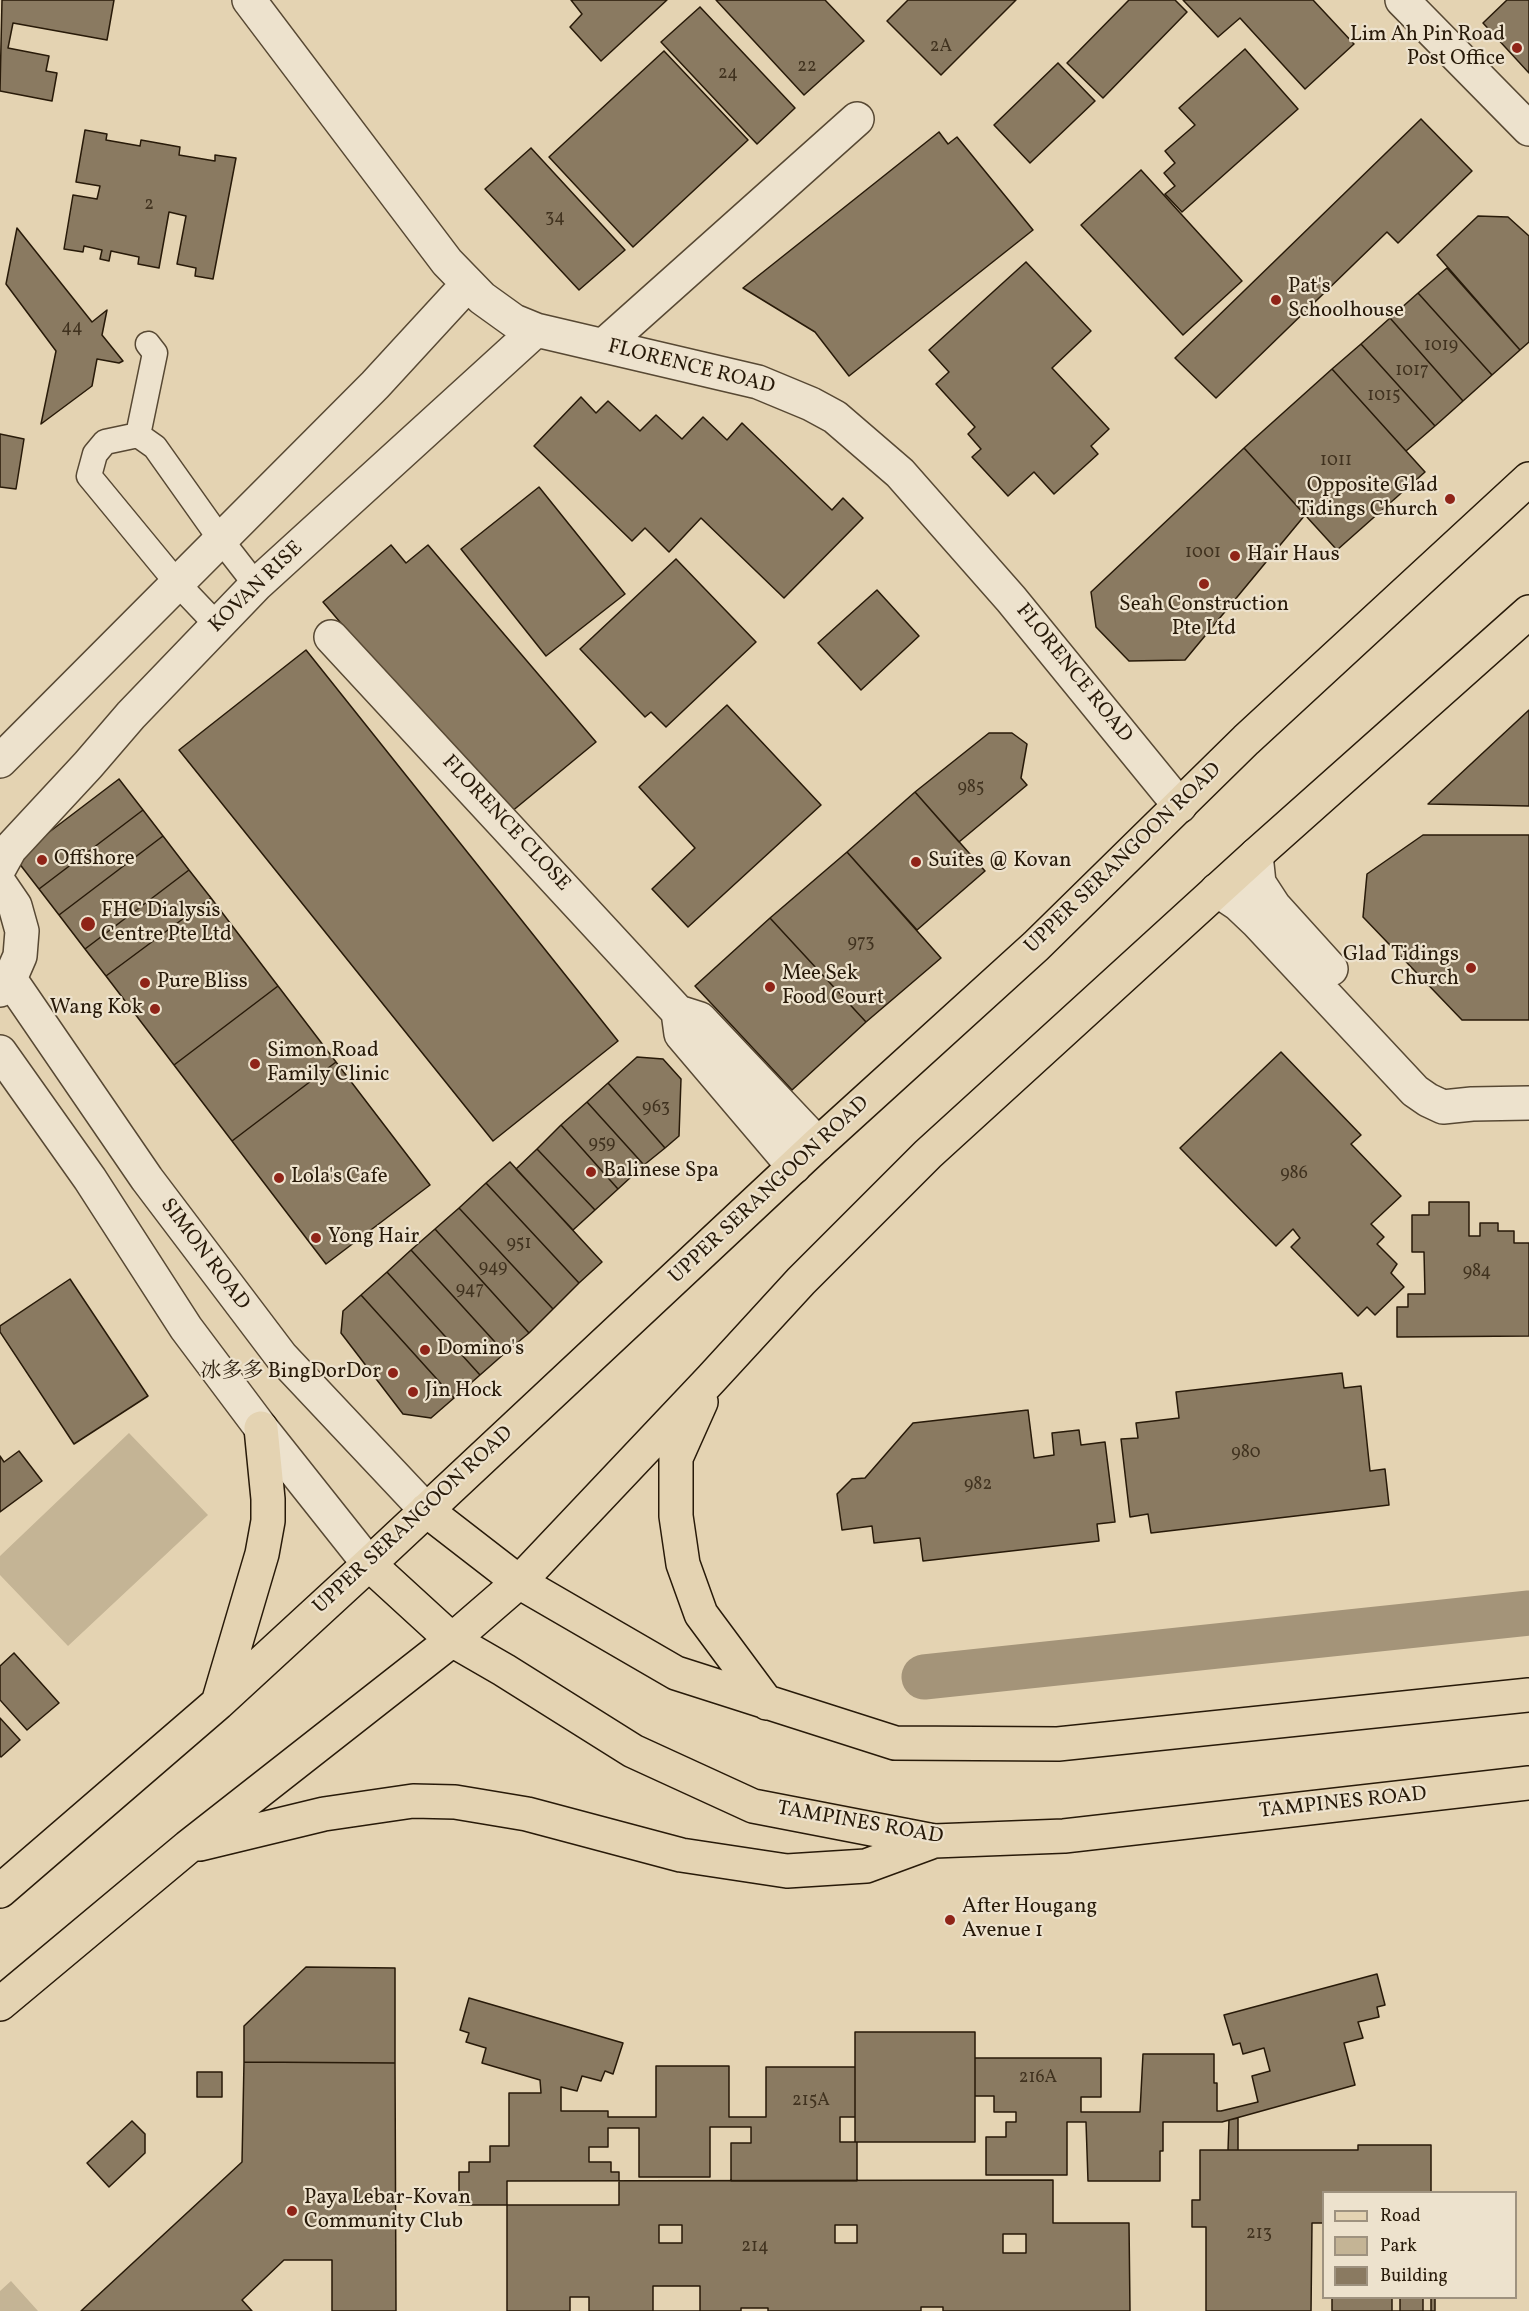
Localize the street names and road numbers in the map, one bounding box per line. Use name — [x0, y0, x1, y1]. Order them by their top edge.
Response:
street label: FLORENCE ROAD — [605, 335, 777, 401]
street label: KOVAN RISE — [205, 537, 309, 639]
street label: FLORENCE ROAD — [1009, 599, 1137, 749]
street label: FLORENCE CLOSE — [435, 751, 575, 897]
street label: UPPER SERANGOON ROAD — [1020, 758, 1228, 960]
street label: UPPER SERANGOON ROAD — [665, 1092, 875, 1290]
street label: SIMON ROAD — [154, 1194, 254, 1316]
street label: UPPER SERANGOON ROAD — [309, 1422, 519, 1620]
street label: TAMPINES ROAD — [1258, 1783, 1428, 1825]
street label: TAMPINES ROAD — [775, 1797, 945, 1851]

